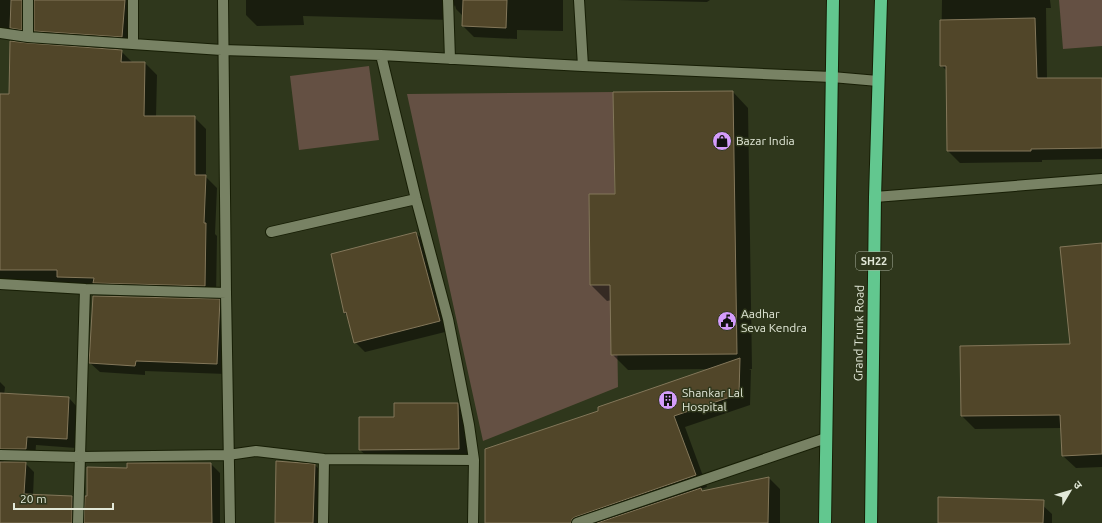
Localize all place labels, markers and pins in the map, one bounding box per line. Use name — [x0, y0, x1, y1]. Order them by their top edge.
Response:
shop icon: Bazar India — [711, 130, 733, 152]
place label: Bazar India — [736, 134, 795, 147]
place label: Aadhar Seva Kendra — [741, 307, 807, 334]
public building icon: Aadhar Seva Kendra — [716, 310, 738, 332]
place label: Shankar Lal Hospital — [682, 386, 743, 413]
building icon: Shankar Lal Hospital — [657, 389, 679, 411]

